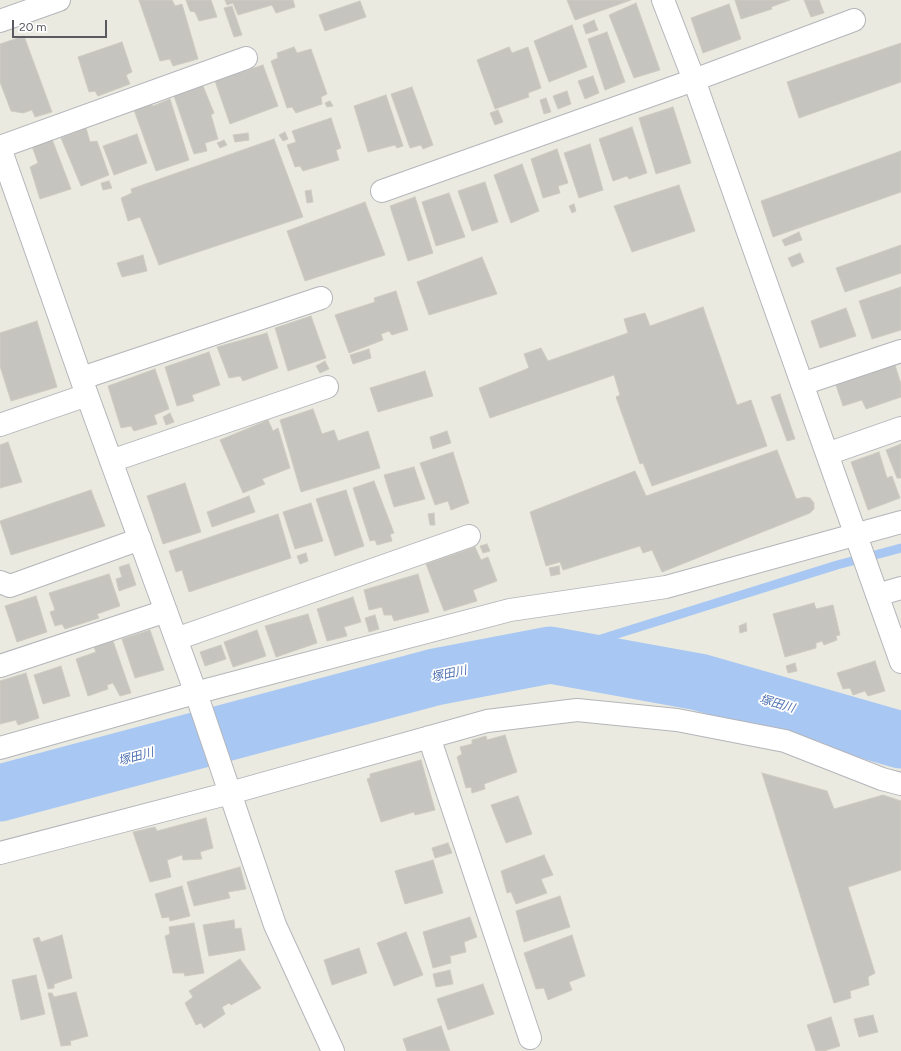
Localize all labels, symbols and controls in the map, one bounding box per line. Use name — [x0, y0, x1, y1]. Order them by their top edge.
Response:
scale bar — [14, 12, 109, 38]
text: 20 m — [19, 20, 47, 34]
water label: 塚田川 — [430, 663, 468, 685]
water label: 塚田川 — [758, 692, 796, 716]
water label: 塚田川 — [117, 745, 155, 769]

